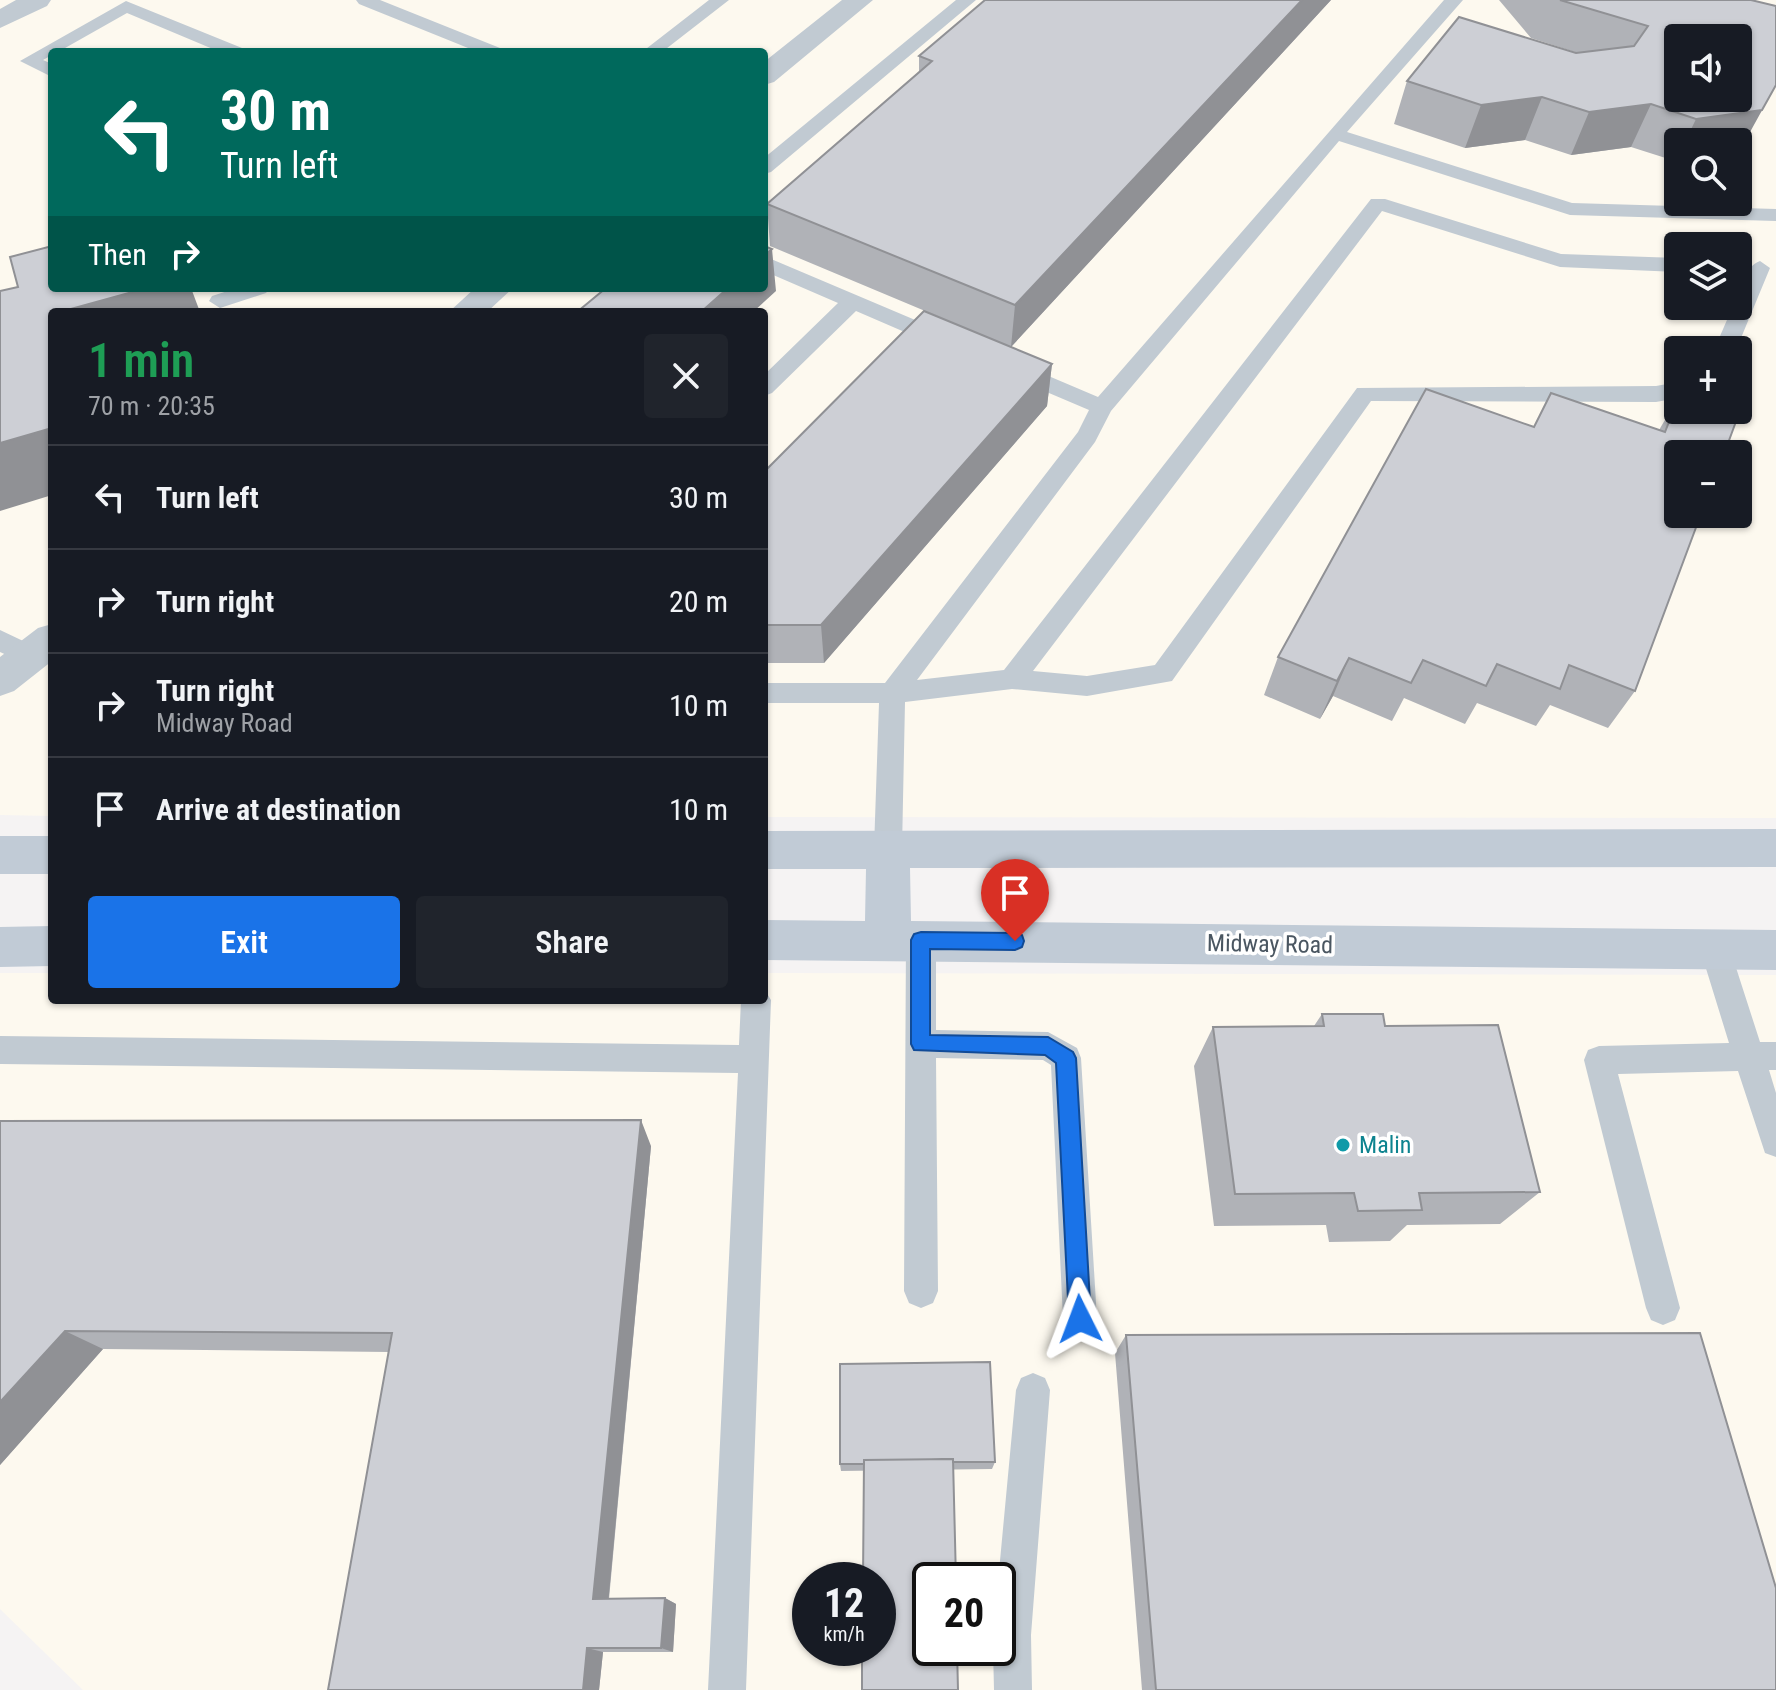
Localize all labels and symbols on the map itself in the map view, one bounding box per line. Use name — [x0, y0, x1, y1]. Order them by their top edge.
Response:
pin — [981, 859, 1049, 941]
street label: Midway Road — [1207, 929, 1333, 959]
place label: Malin — [1359, 1131, 1411, 1159]
marker: Malin — [1334, 1136, 1352, 1154]
position arrow — [1038, 1277, 1122, 1361]
speed limit sign: 20 — [912, 1562, 1016, 1666]

